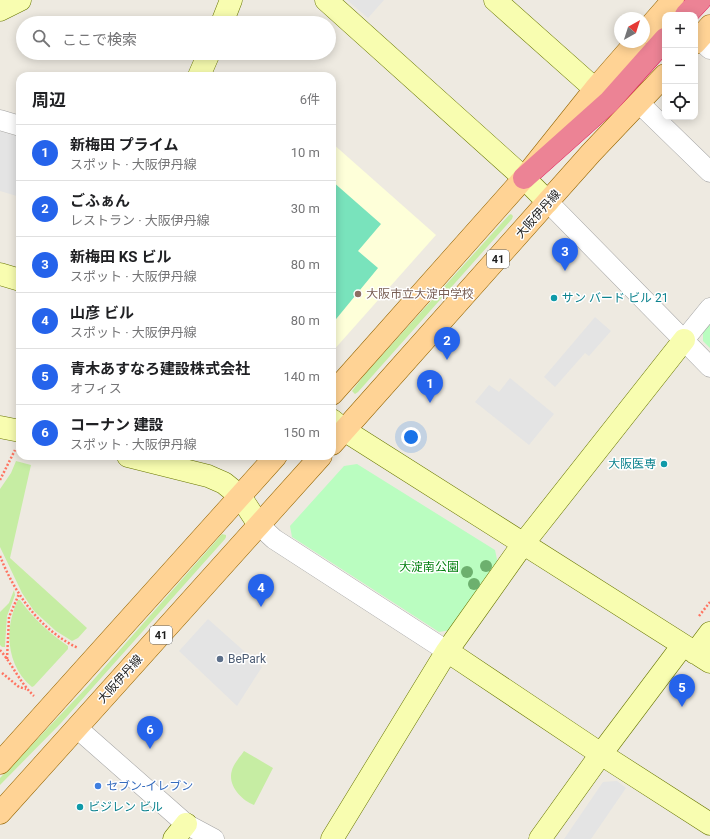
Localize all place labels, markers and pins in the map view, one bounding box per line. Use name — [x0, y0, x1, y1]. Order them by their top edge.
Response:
pin: 3 — [552, 238, 578, 271]
place label: 大阪市立大淀中学校 — [366, 287, 474, 301]
marker: 大阪市立大淀中学校 — [353, 289, 363, 299]
place label: サン バード ビル 21 — [562, 291, 668, 305]
marker: サン バード ビル 21 — [549, 293, 559, 303]
pin: 2 — [434, 327, 460, 360]
pin: 1 — [417, 370, 443, 403]
place label: 大阪医専 — [608, 457, 656, 471]
marker: 大阪医専 — [659, 459, 669, 469]
pin: 4 — [248, 574, 274, 607]
place label: BePark — [228, 652, 267, 666]
marker: BePark — [215, 654, 225, 664]
pin: 5 — [669, 674, 695, 707]
pin: 6 — [137, 716, 163, 749]
place label: セブン-イレブン — [106, 779, 193, 793]
marker: セブン-イレブン — [93, 781, 103, 791]
place label: ビジレン ビル — [88, 800, 163, 814]
marker: ビジレン ビル — [75, 802, 85, 812]

